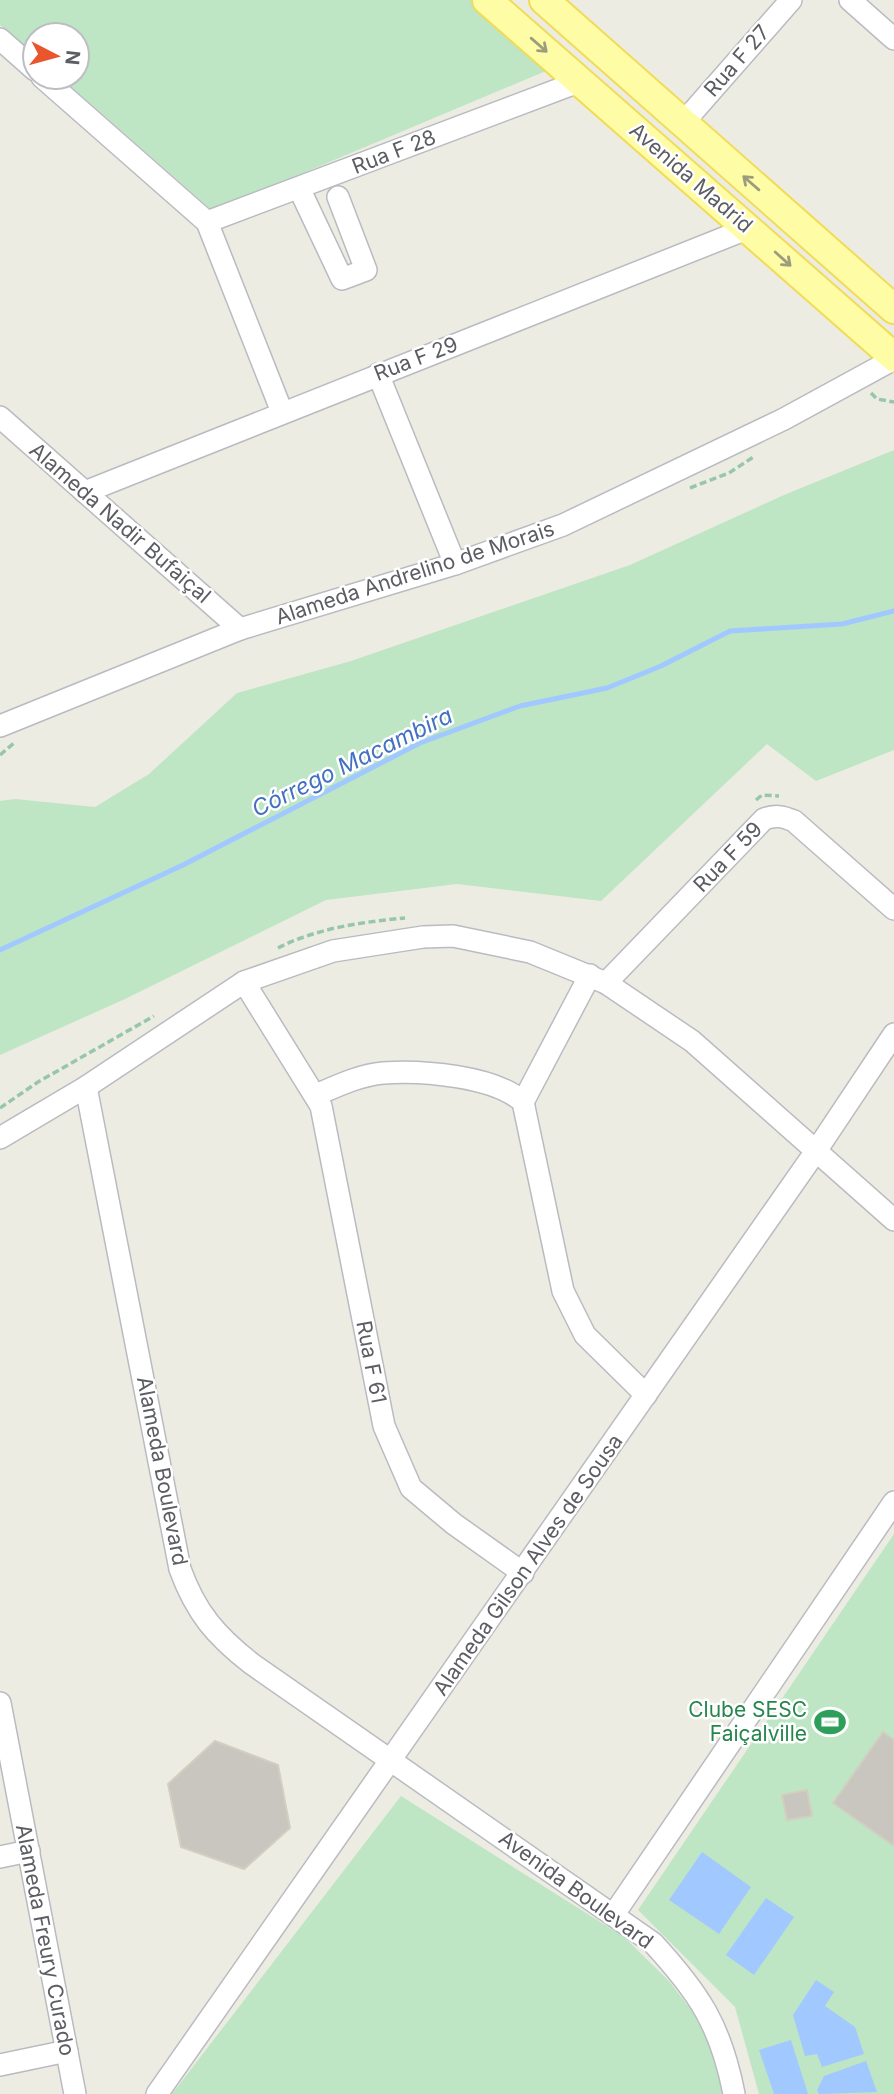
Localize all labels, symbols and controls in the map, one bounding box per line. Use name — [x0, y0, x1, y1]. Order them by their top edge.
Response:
street label: Rua F 27 — [699, 20, 774, 102]
north arrow — [21, 21, 91, 91]
one-way arrow — [529, 37, 547, 53]
text: N — [60, 49, 85, 66]
street label: Avenida Madrid — [625, 117, 758, 238]
street label: Rua F 28 — [348, 124, 439, 179]
one-way arrow — [742, 175, 760, 191]
one-way arrow — [774, 251, 792, 267]
street label: Rua F 29 — [370, 331, 461, 386]
street label: Alameda Nadir Bufaiçal — [25, 437, 216, 608]
street label: Alameda Andrelino de Morais — [272, 516, 557, 629]
water label: Córrego Macambira — [247, 701, 457, 823]
street label: Rua F 59 — [688, 816, 767, 897]
street label: Rua F 61 — [351, 1319, 392, 1405]
street label: Alameda Boulevard — [132, 1374, 193, 1568]
street label: Alameda Gilson Alves de Sousa — [428, 1429, 628, 1700]
place label: Clube SESC Faiçalville — [688, 1697, 807, 1746]
sports icon: Clube SESC Faiçalville — [813, 1705, 847, 1739]
street label: Alameda Freury Curado — [11, 1822, 80, 2058]
street label: Avenida Boulevard — [494, 1825, 658, 1954]

